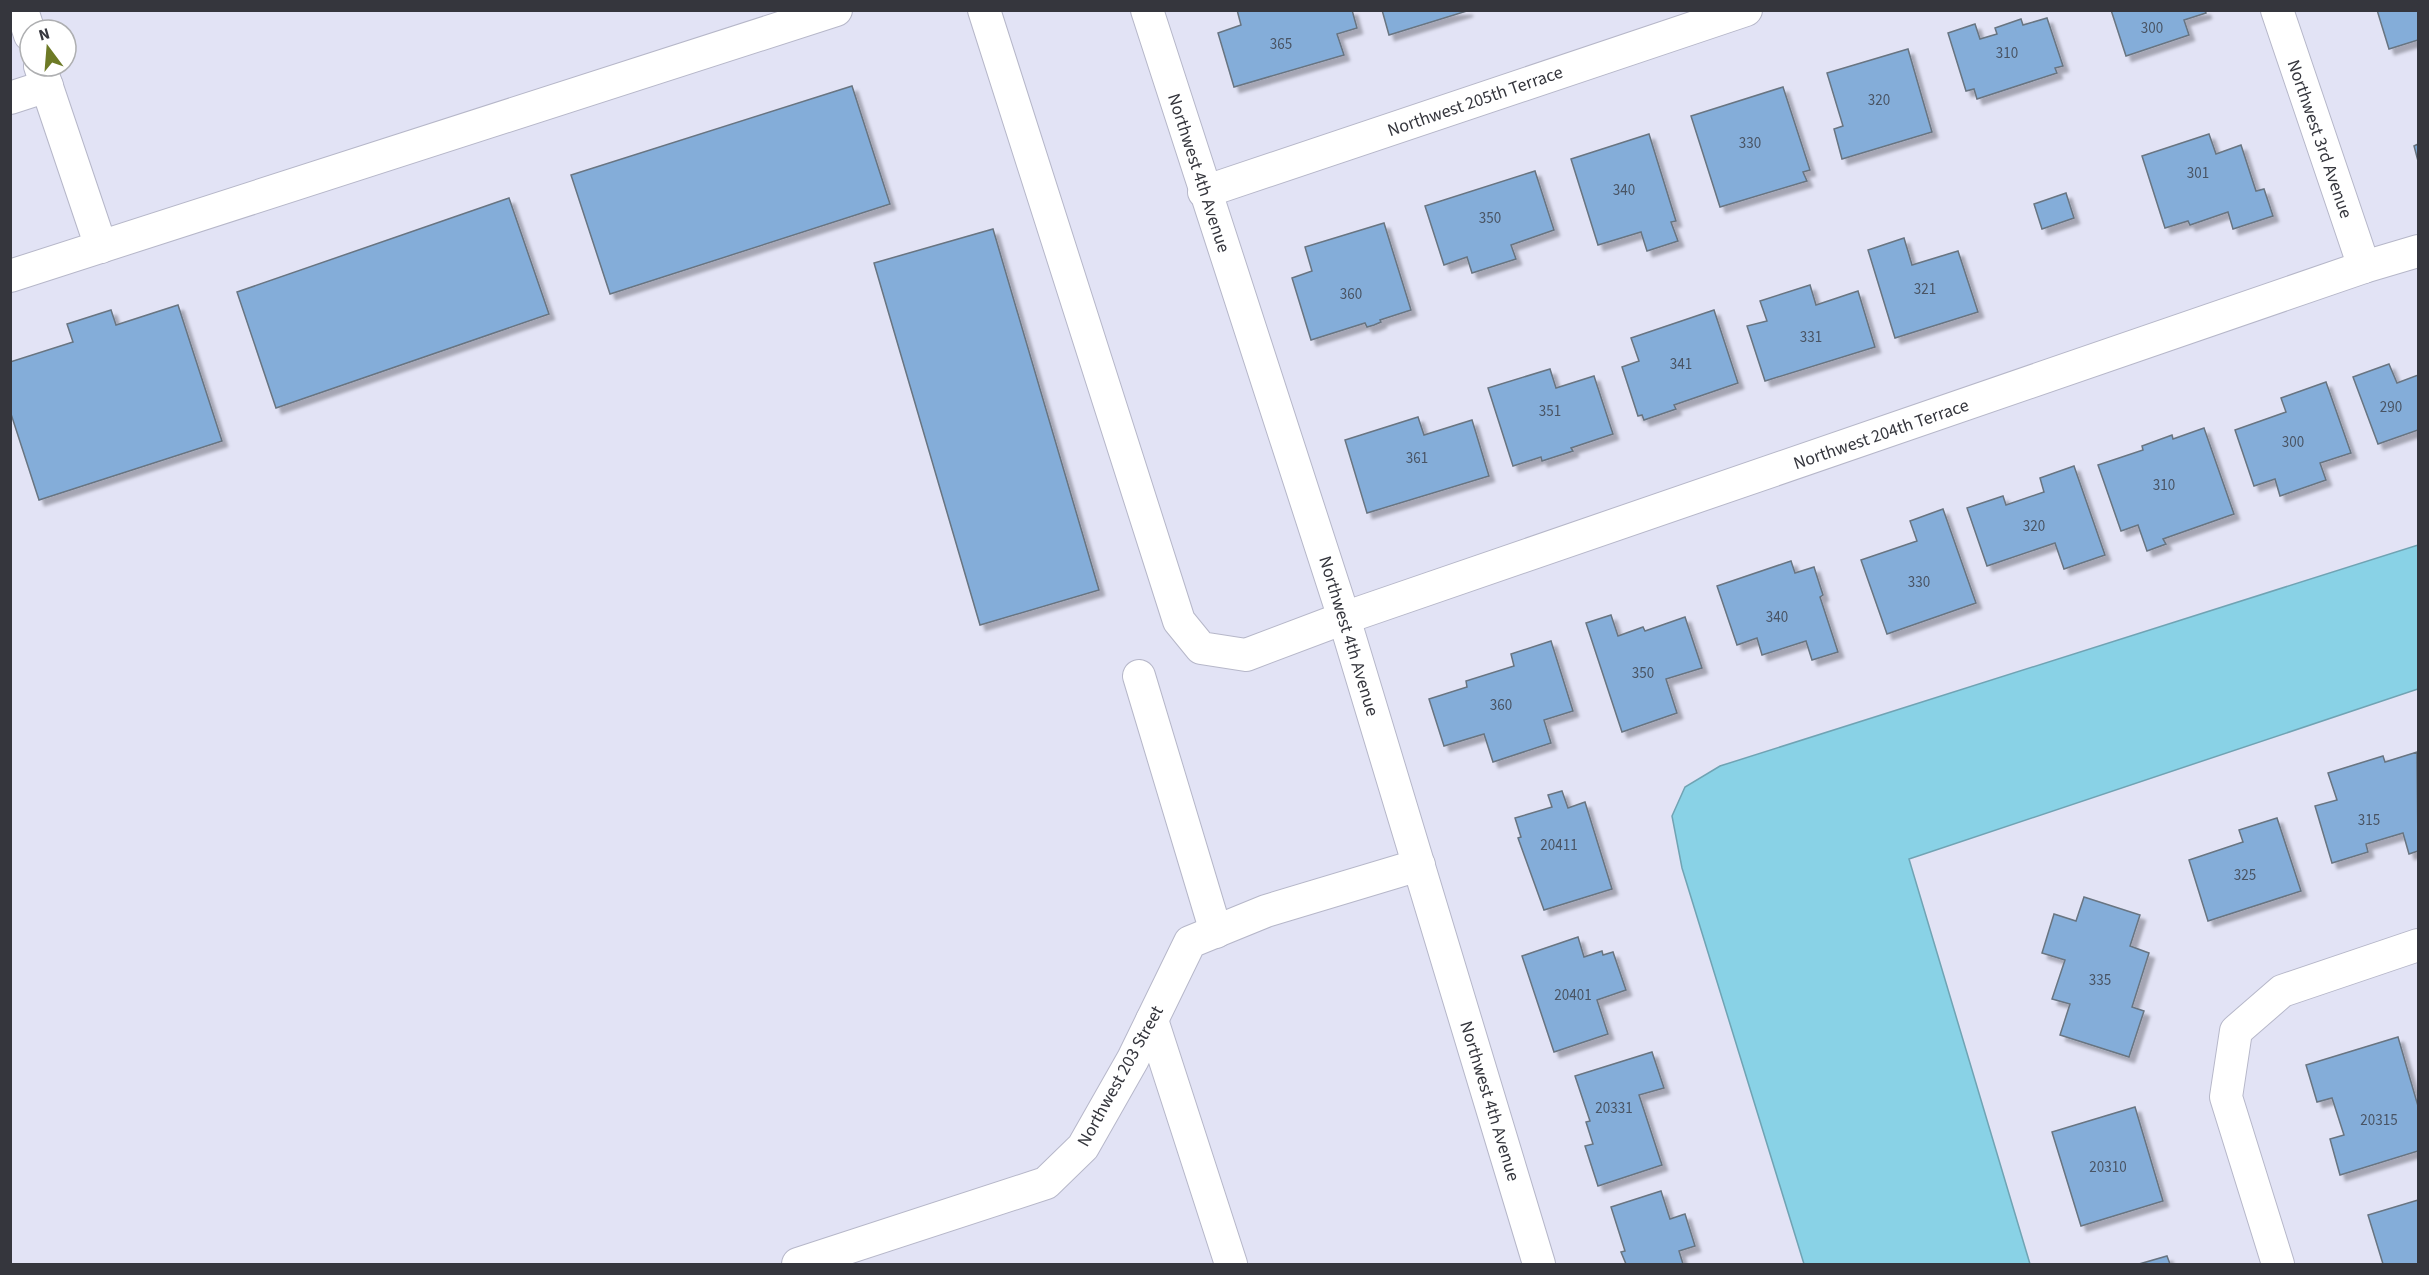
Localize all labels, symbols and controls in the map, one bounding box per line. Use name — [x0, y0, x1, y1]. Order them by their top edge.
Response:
north arrow — [18, 18, 78, 78]
house number: 300 — [2141, 18, 2163, 39]
text: N — [36, 23, 52, 47]
house number: 365 — [1270, 34, 1292, 55]
house number: 310 — [1996, 43, 2018, 64]
street label: Northwest 3rd Avenue — [2281, 56, 2358, 222]
street label: Northwest 205th Terrace — [1384, 60, 1566, 143]
street label: Northwest 4th Avenue — [1161, 90, 1236, 256]
house number: 320 — [1868, 90, 1890, 111]
house number: 330 — [1739, 133, 1761, 154]
house number: 301 — [2187, 163, 2209, 184]
house number: 340 — [1613, 180, 1635, 201]
house number: 350 — [1479, 208, 1501, 229]
house number: 321 — [1914, 279, 1936, 300]
house number: 360 — [1340, 284, 1362, 305]
house number: 331 — [1800, 327, 1822, 348]
house number: 341 — [1670, 354, 1692, 375]
street label: Northwest 204th Terrace — [1790, 393, 1972, 476]
house number: 290 — [2380, 397, 2402, 418]
house number: 351 — [1539, 401, 1561, 422]
house number: 300 — [2282, 432, 2304, 453]
house number: 361 — [1406, 448, 1428, 469]
house number: 310 — [2153, 475, 2175, 496]
house number: 320 — [2023, 516, 2045, 537]
street label: Northwest 4th Avenue — [1312, 553, 1385, 719]
house number: 330 — [1908, 572, 1930, 593]
house number: 340 — [1766, 607, 1788, 628]
house number: 350 — [1632, 663, 1654, 684]
house number: 360 — [1490, 695, 1512, 716]
house number: 315 — [2358, 810, 2380, 831]
house number: 20411 — [1540, 835, 1578, 856]
house number: 325 — [2234, 865, 2256, 886]
house number: 335 — [2089, 970, 2111, 991]
house number: 20401 — [1554, 985, 1592, 1006]
street label: Northwest 203 Street — [1071, 1001, 1170, 1151]
street label: Northwest 4th Avenue — [1453, 1018, 1526, 1184]
house number: 20331 — [1595, 1098, 1633, 1119]
house number: 20315 — [2360, 1110, 2398, 1131]
house number: 20310 — [2089, 1157, 2127, 1178]

